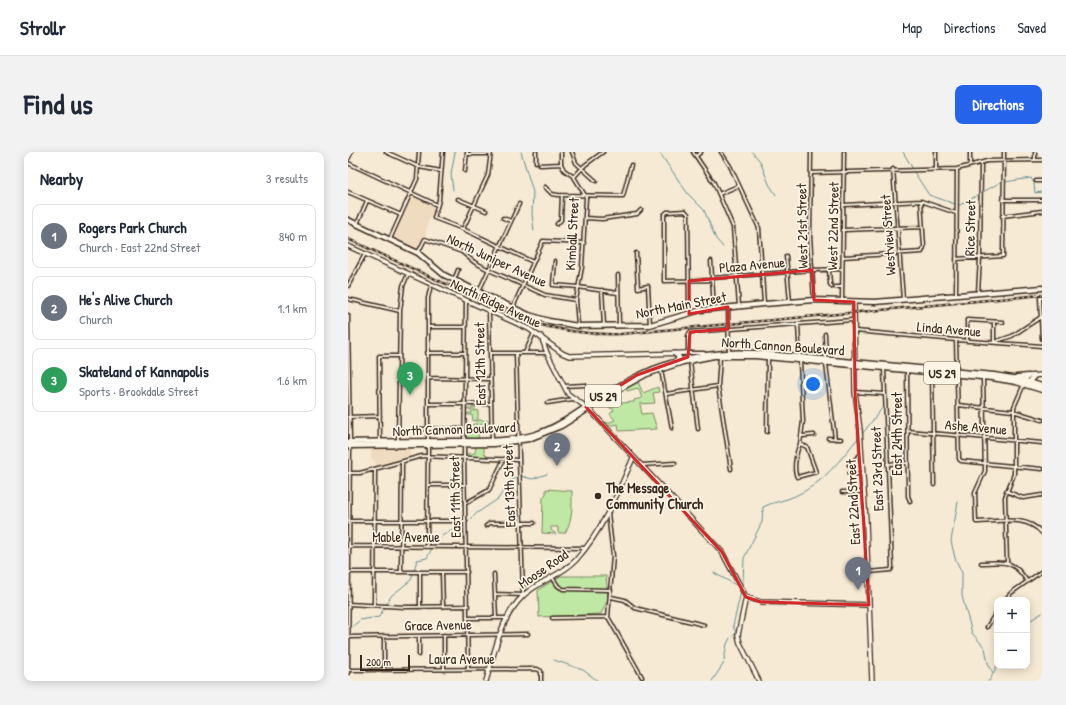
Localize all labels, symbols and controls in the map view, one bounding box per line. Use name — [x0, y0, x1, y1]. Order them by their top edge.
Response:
text: Strollr — [20, 15, 66, 41]
text: Map — [902, 18, 922, 37]
text: Directions — [944, 18, 995, 37]
text: Saved — [1017, 18, 1046, 37]
text: Find us — [24, 85, 93, 123]
button: Directions — [955, 85, 1042, 124]
text: Nearby — [40, 167, 83, 190]
text: 3 results — [266, 169, 308, 187]
street label: West 22nd Street — [822, 181, 843, 270]
street label: West 21st Street — [791, 183, 812, 269]
street label: Westview Street — [875, 194, 900, 276]
street label: Kimball Street — [560, 197, 583, 271]
street label: Rice Street — [960, 199, 979, 256]
text: Rogers Park Church — [79, 217, 186, 238]
text: 1 — [52, 227, 56, 245]
text: 840 m — [279, 227, 307, 245]
street label: North Juniper Avenue — [444, 228, 551, 292]
text: Church · East 22nd Street — [79, 238, 201, 256]
street label: Plaza Avenue — [718, 252, 786, 277]
street label: North Ridge Avenue — [447, 273, 545, 333]
street label: North Main Street — [634, 286, 728, 323]
text: He's Alive Church — [79, 289, 172, 310]
text: 2 — [51, 299, 57, 317]
text: 1.1 km — [278, 299, 307, 317]
text: Church — [79, 310, 112, 328]
street label: Linda Avenue — [916, 316, 982, 341]
street label: East 12th Street — [469, 322, 490, 406]
street label: North Cannon Boulevard — [721, 332, 846, 359]
text: Skateland of Kannapolis — [79, 361, 209, 382]
pin: 3 — [397, 362, 423, 395]
road number: US 29 — [924, 362, 960, 384]
text: 3 — [51, 371, 57, 389]
text: 1.6 km — [277, 371, 307, 389]
your location — [803, 374, 823, 394]
text: Sports · Brookdale Street — [79, 382, 198, 400]
road number: US 29 — [585, 385, 621, 407]
street label: East 24th Street — [887, 392, 906, 476]
street label: Ashe Avenue — [944, 414, 1008, 439]
street label: North Cannon Boulevard — [392, 417, 516, 440]
street label: East 23rd Street — [866, 426, 887, 512]
pin: 2 — [544, 433, 570, 466]
street label: East 13th Street — [498, 444, 519, 528]
street label: East 11th Street — [444, 456, 465, 538]
street label: East 22nd Street — [841, 459, 864, 545]
place label: The Message Community Church — [605, 478, 703, 515]
marker: The Message Community Church — [593, 491, 603, 501]
street label: Mable Avenue — [372, 527, 440, 546]
street label: Moose Road — [514, 544, 572, 593]
pin: 1 — [845, 557, 871, 590]
map controls — [994, 597, 1030, 669]
button: + — [994, 597, 1030, 633]
street label: Grace Avenue — [404, 614, 472, 635]
button: − — [994, 633, 1030, 669]
street label: Laura Avenue — [429, 649, 495, 668]
scale bar — [360, 653, 410, 672]
text: 200 m — [366, 655, 391, 669]

